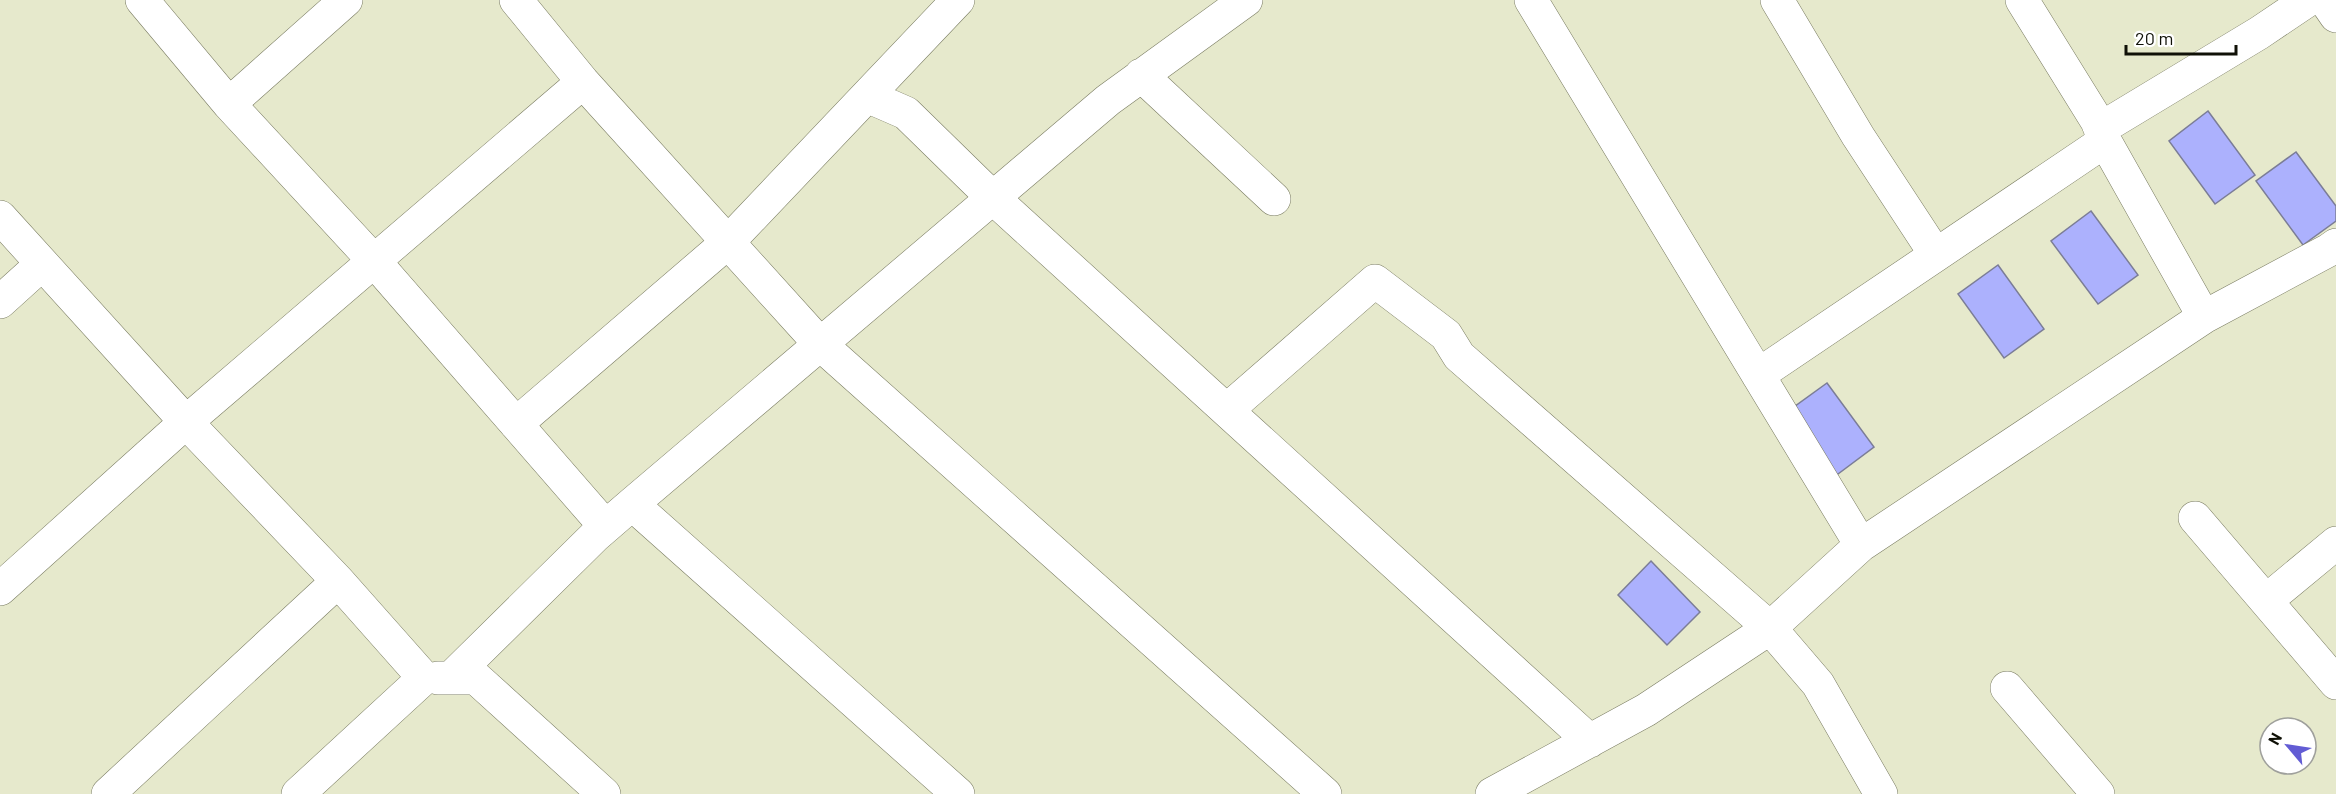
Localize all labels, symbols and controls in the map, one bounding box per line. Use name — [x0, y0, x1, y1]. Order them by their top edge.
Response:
scale bar — [2126, 18, 2236, 56]
text: 20 m — [2135, 27, 2173, 49]
north arrow — [2258, 716, 2318, 776]
text: N — [2264, 729, 2285, 748]

